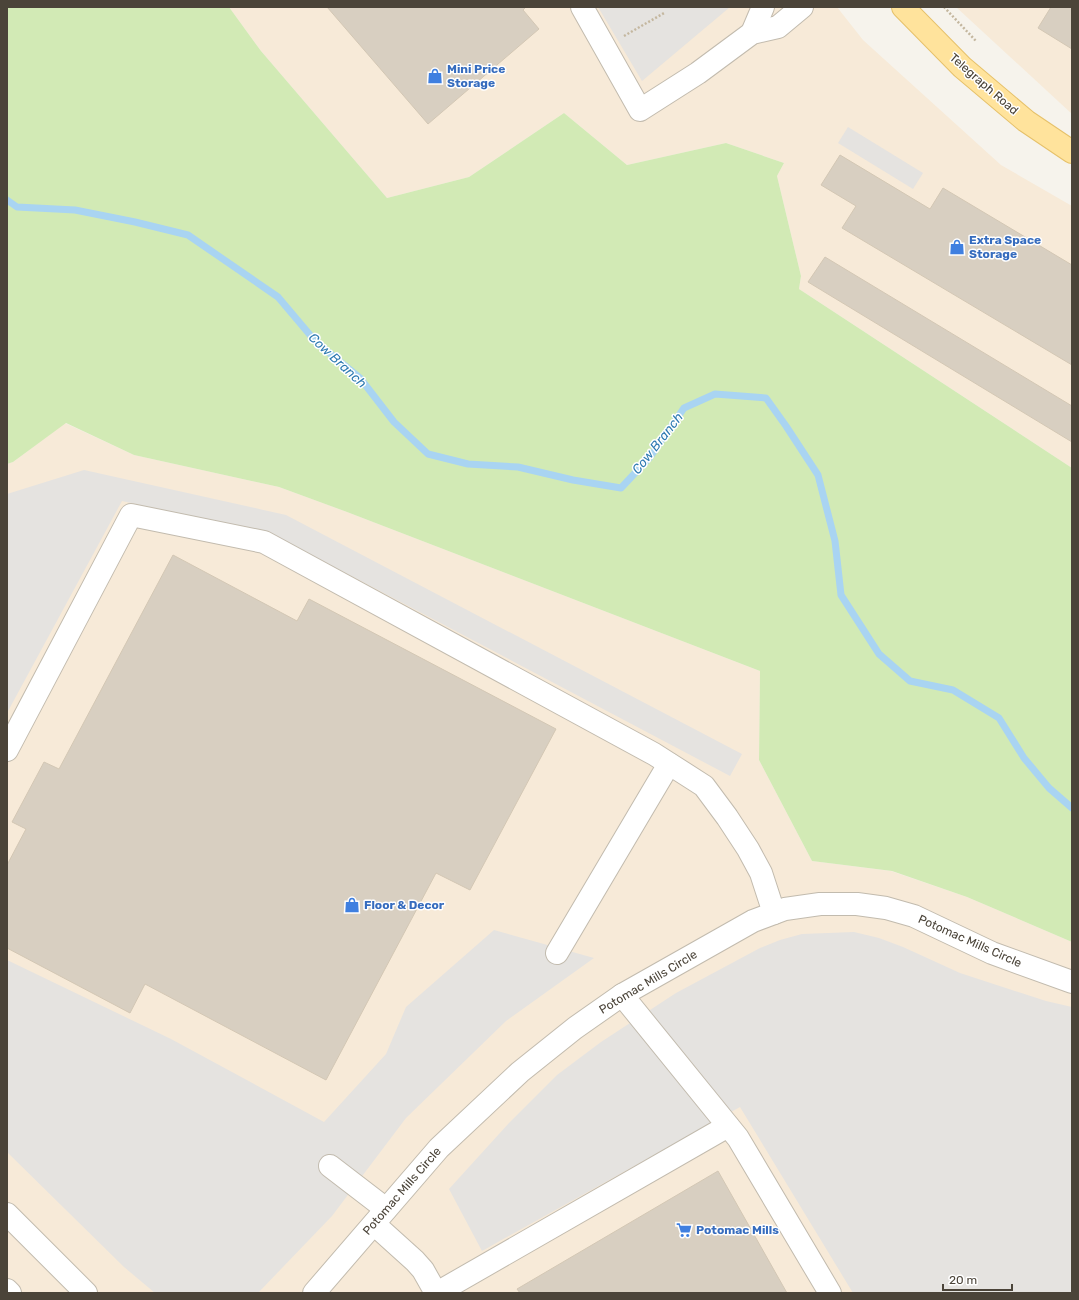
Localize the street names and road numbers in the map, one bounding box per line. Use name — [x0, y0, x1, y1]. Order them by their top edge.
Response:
street label: Telegraph Road — [947, 50, 1021, 118]
street label: Potomac Mills Circle — [916, 912, 1024, 970]
street label: Potomac Mills Circle — [596, 947, 700, 1017]
street label: Potomac Mills Circle — [360, 1144, 444, 1238]

